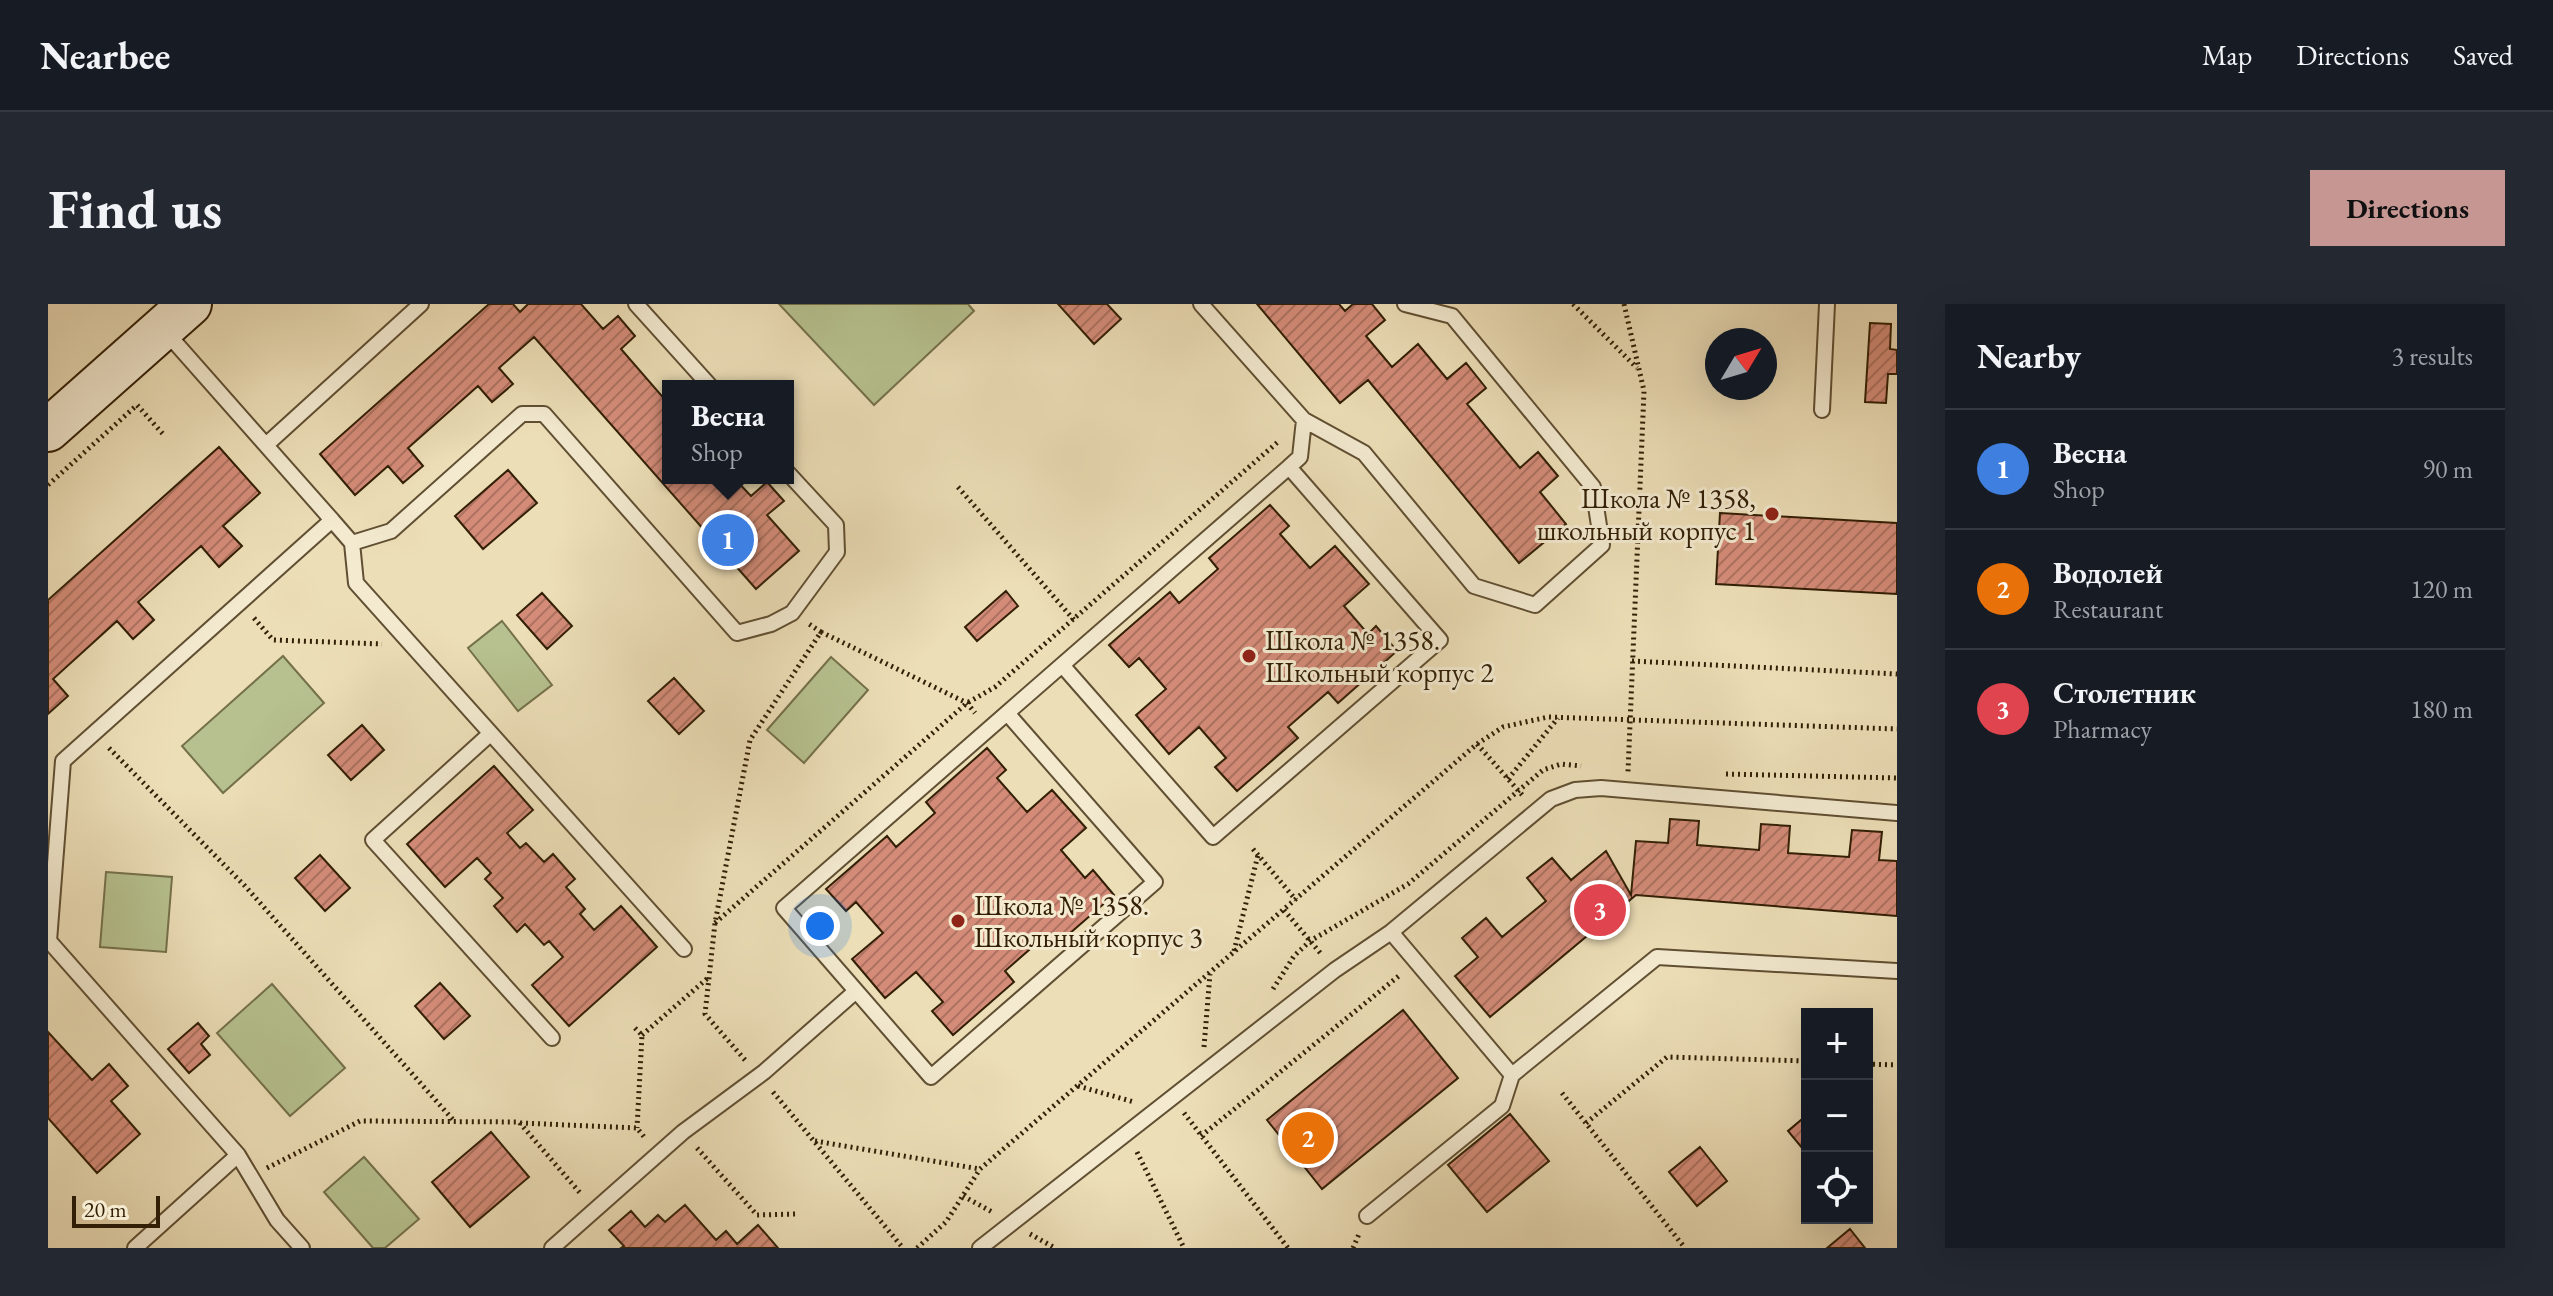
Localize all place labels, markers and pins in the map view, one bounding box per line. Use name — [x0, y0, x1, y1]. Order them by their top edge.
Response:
place label: Школа № 1358, школьный корпус 1 — [1537, 480, 1756, 548]
marker: Школа № 1358, школьный корпус 1 — [1763, 505, 1781, 523]
pin: 1 — [702, 510, 754, 570]
place label: Школа № 1358. Школьный корпус 2 — [1265, 622, 1494, 690]
marker: Школа № 1358. Школьный корпус 2 — [1240, 647, 1258, 665]
pin: 3 — [1574, 880, 1626, 940]
place label: Школа № 1358. Школьный корпус 3 — [974, 887, 1203, 955]
marker: Школа № 1358. Школьный корпус 3 — [949, 912, 967, 930]
pin: 2 — [1282, 1108, 1334, 1168]

